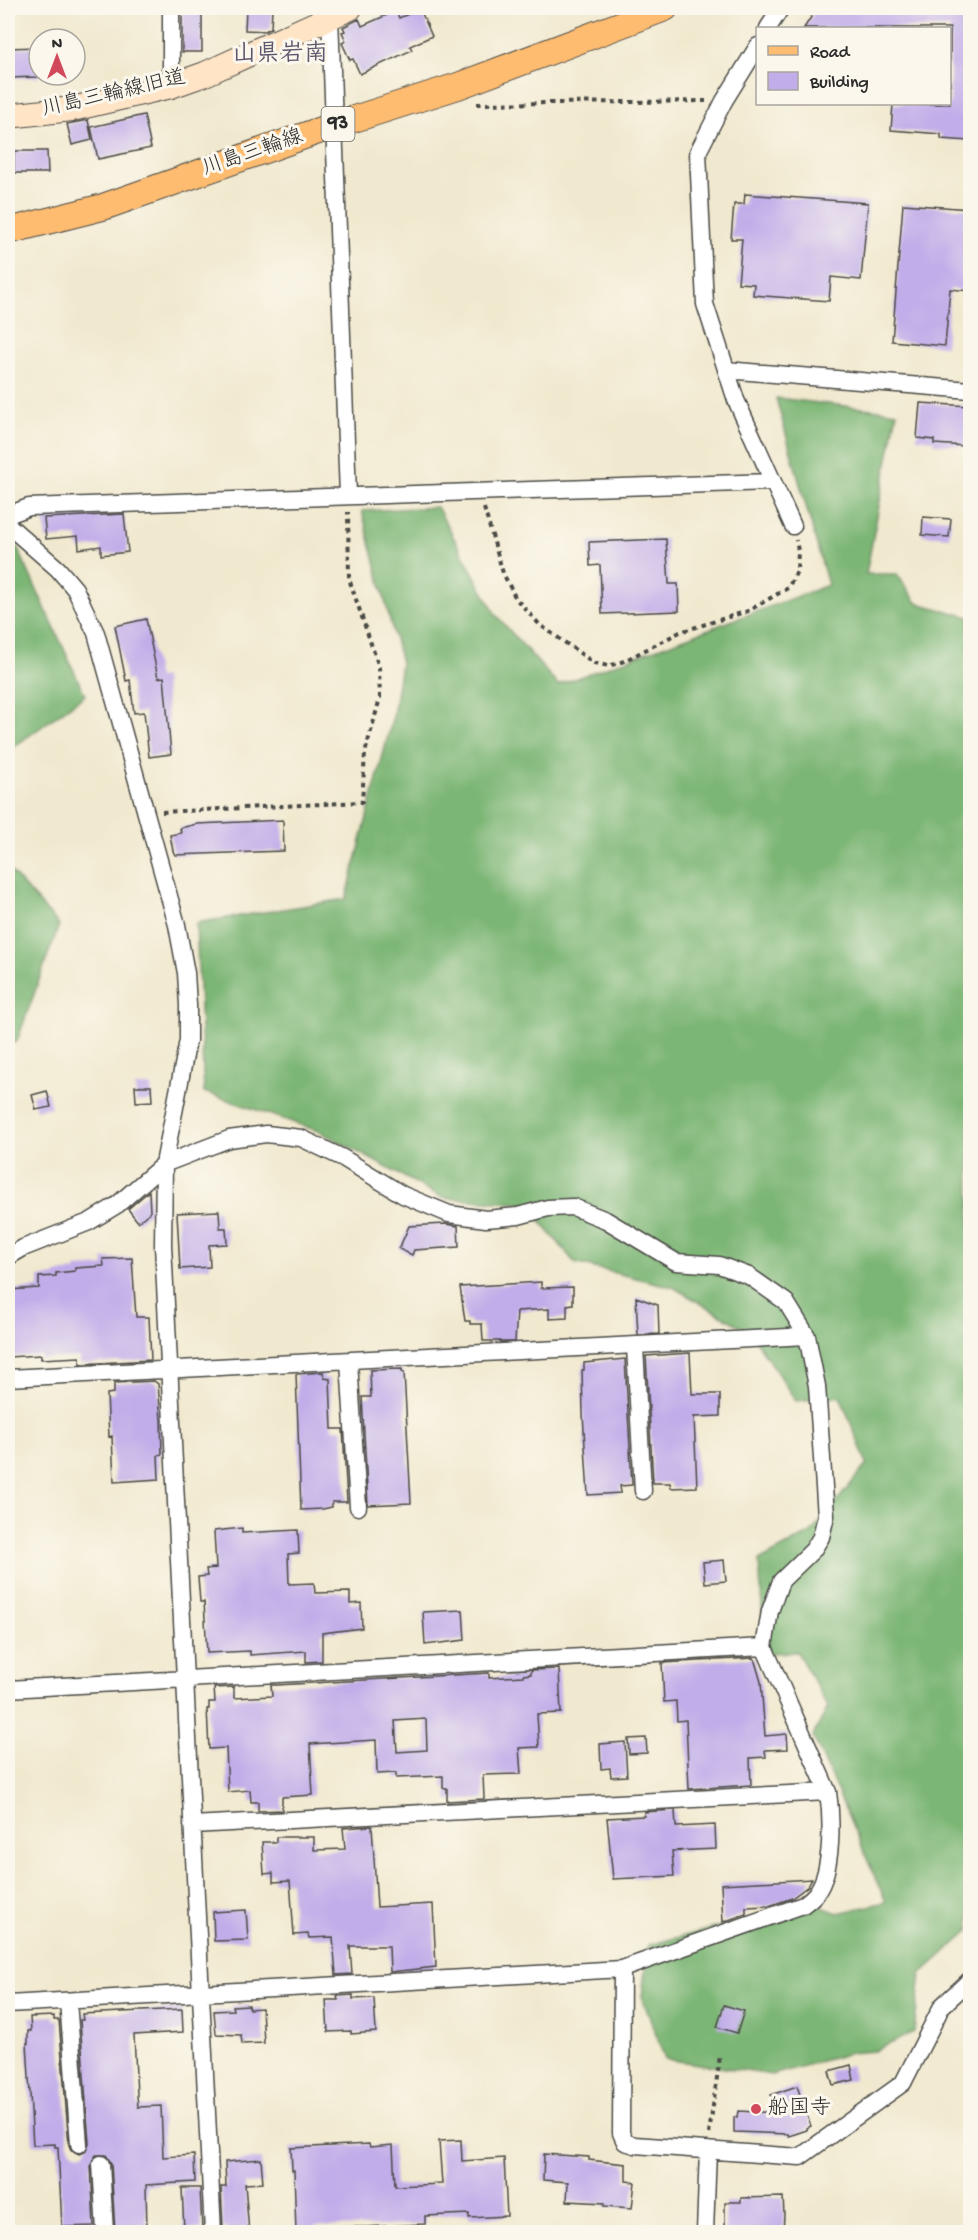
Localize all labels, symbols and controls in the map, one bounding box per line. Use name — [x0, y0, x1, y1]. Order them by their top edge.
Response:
north arrow — [27, 27, 87, 87]
legend — [756, 27, 951, 105]
text: N — [52, 36, 63, 55]
district label: 山県岩南 — [232, 40, 328, 70]
text: Road — [810, 43, 851, 64]
street label: 川島三輪線旧道 — [39, 65, 188, 124]
text: Building — [809, 73, 869, 94]
road number: 93 — [322, 107, 354, 141]
street label: 川島三輪線 — [199, 124, 307, 183]
place label: 船国寺 — [768, 2096, 831, 2122]
marker: 船国寺 — [749, 2102, 763, 2116]

